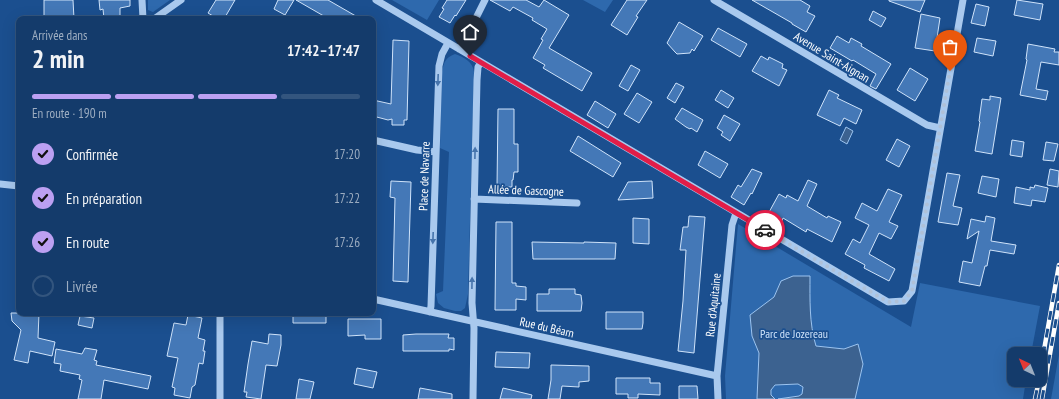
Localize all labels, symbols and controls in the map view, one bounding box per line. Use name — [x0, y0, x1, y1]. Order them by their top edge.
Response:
pin — [453, 15, 487, 56]
icon: home — [459, 21, 481, 43]
text: Arrivée dans — [32, 27, 87, 44]
street label: Avenue Saint-Aignan — [791, 28, 873, 86]
pin — [933, 30, 967, 71]
icon: bag — [939, 36, 961, 58]
text: 17:42–17:47 — [287, 41, 360, 60]
text: 2 min — [32, 42, 85, 75]
one-way arrow — [435, 74, 442, 86]
text: En route · 190 m — [32, 105, 107, 122]
street label: Place de Navarre — [415, 141, 433, 211]
icon: check — [32, 143, 54, 165]
text: Confirmée — [66, 145, 118, 164]
text: 17:20 — [334, 146, 360, 163]
one-way arrow — [472, 146, 478, 159]
street label: Allée de Gascogne — [488, 181, 564, 199]
icon: check — [32, 187, 54, 209]
text: En préparation — [66, 189, 142, 208]
text: 17:22 — [334, 190, 360, 207]
courier — [745, 210, 785, 250]
icon: car — [754, 219, 776, 241]
icon: check — [32, 231, 54, 253]
one-way arrow — [430, 232, 437, 244]
text: En route — [66, 233, 110, 252]
text: 17:26 — [334, 234, 360, 251]
street label: Rue d'Aquitaine — [702, 272, 724, 338]
one-way arrow — [469, 276, 475, 289]
text: Livrée — [66, 277, 98, 296]
street label: Rue du Béarn — [518, 313, 576, 341]
park label: Parc de Jozereau — [760, 326, 828, 341]
north arrow — [1007, 347, 1047, 387]
map controls — [1007, 347, 1047, 387]

